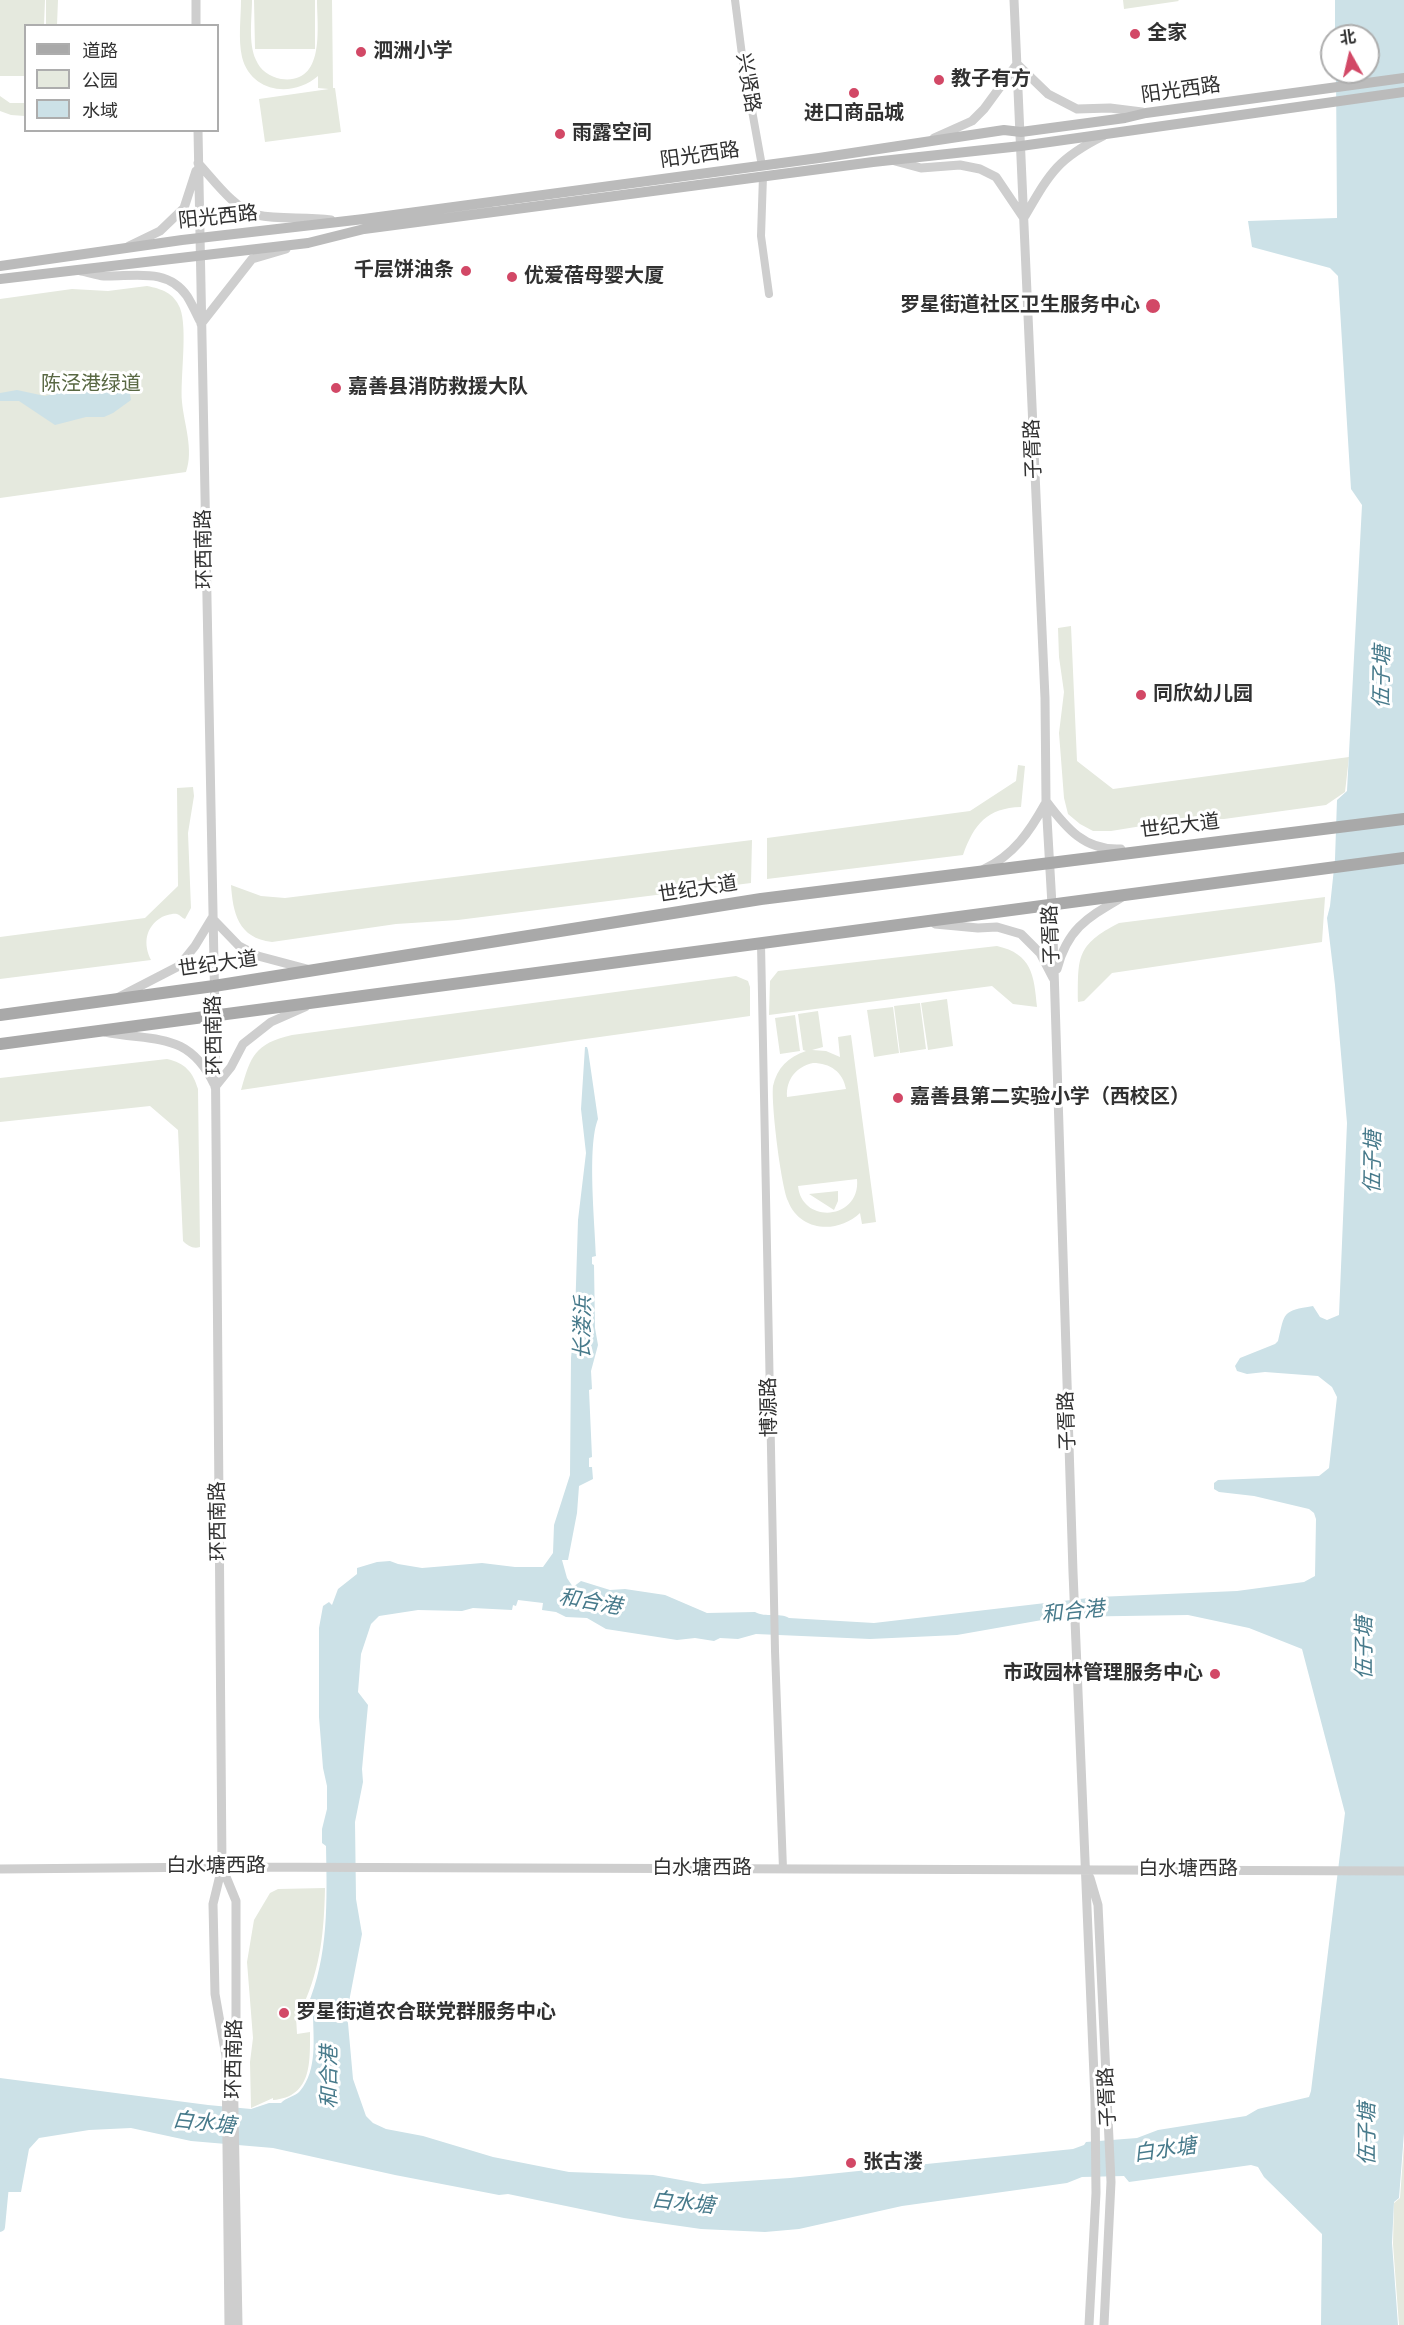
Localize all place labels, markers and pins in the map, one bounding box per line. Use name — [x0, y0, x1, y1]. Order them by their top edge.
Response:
place label: 全家 — [1147, 22, 1187, 46]
marker: 全家 — [1128, 27, 1142, 41]
place label: 泗洲小学 — [373, 40, 453, 64]
marker: 泗洲小学 — [354, 45, 368, 59]
place label: 教子有方 — [951, 68, 1031, 92]
marker: 教子有方 — [932, 73, 946, 87]
marker: 进口商品城 — [847, 86, 861, 100]
place label: 进口商品城 — [804, 102, 904, 126]
place label: 雨露空间 — [572, 122, 652, 146]
marker: 雨露空间 — [553, 127, 567, 141]
place label: 千层饼油条 — [354, 259, 454, 283]
marker: 千层饼油条 — [459, 264, 473, 278]
place label: 优爱蓓母婴大厦 — [524, 265, 664, 289]
marker: 优爱蓓母婴大厦 — [505, 270, 519, 284]
place label: 罗星街道社区卫生服务中心 — [900, 294, 1140, 318]
marker: 罗星街道社区卫生服务中心 — [1144, 297, 1162, 315]
place label: 嘉善县消防救援大队 — [348, 376, 528, 400]
marker: 嘉善县消防救援大队 — [329, 381, 343, 395]
place label: 同欣幼儿园 — [1153, 683, 1253, 707]
marker: 同欣幼儿园 — [1134, 688, 1148, 702]
place label: 嘉善县第二实验小学（西校区） — [910, 1086, 1190, 1110]
marker: 嘉善县第二实验小学（西校区） — [891, 1091, 905, 1105]
place label: 市政园林管理服务中心 — [1003, 1662, 1203, 1686]
marker: 市政园林管理服务中心 — [1208, 1667, 1222, 1681]
place label: 罗星街道农合联党群服务中心 — [296, 2001, 556, 2025]
marker: 罗星街道农合联党群服务中心 — [277, 2006, 291, 2020]
place label: 张古溇 — [863, 2151, 923, 2175]
marker: 张古溇 — [844, 2156, 858, 2170]

